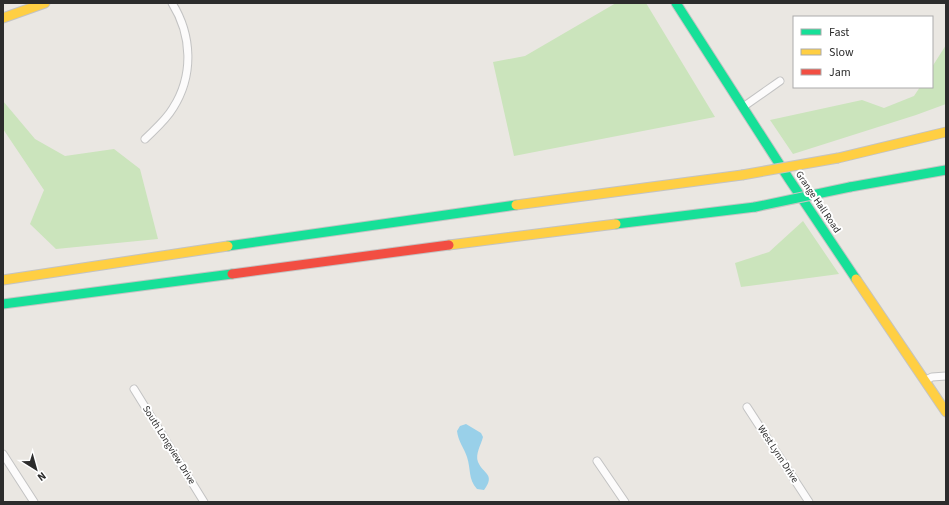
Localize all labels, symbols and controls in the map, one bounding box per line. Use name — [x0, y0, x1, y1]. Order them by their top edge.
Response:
legend — [793, 16, 933, 88]
text: Fast — [829, 24, 849, 41]
text: Slow — [829, 44, 854, 61]
text: Jam — [829, 64, 851, 81]
street label: Grange Hall Road — [792, 168, 844, 236]
street label: South Longview Drive — [139, 403, 199, 487]
street label: West Lynn Drive — [754, 423, 802, 486]
north arrow — [16, 449, 56, 489]
text: N — [34, 468, 49, 485]

